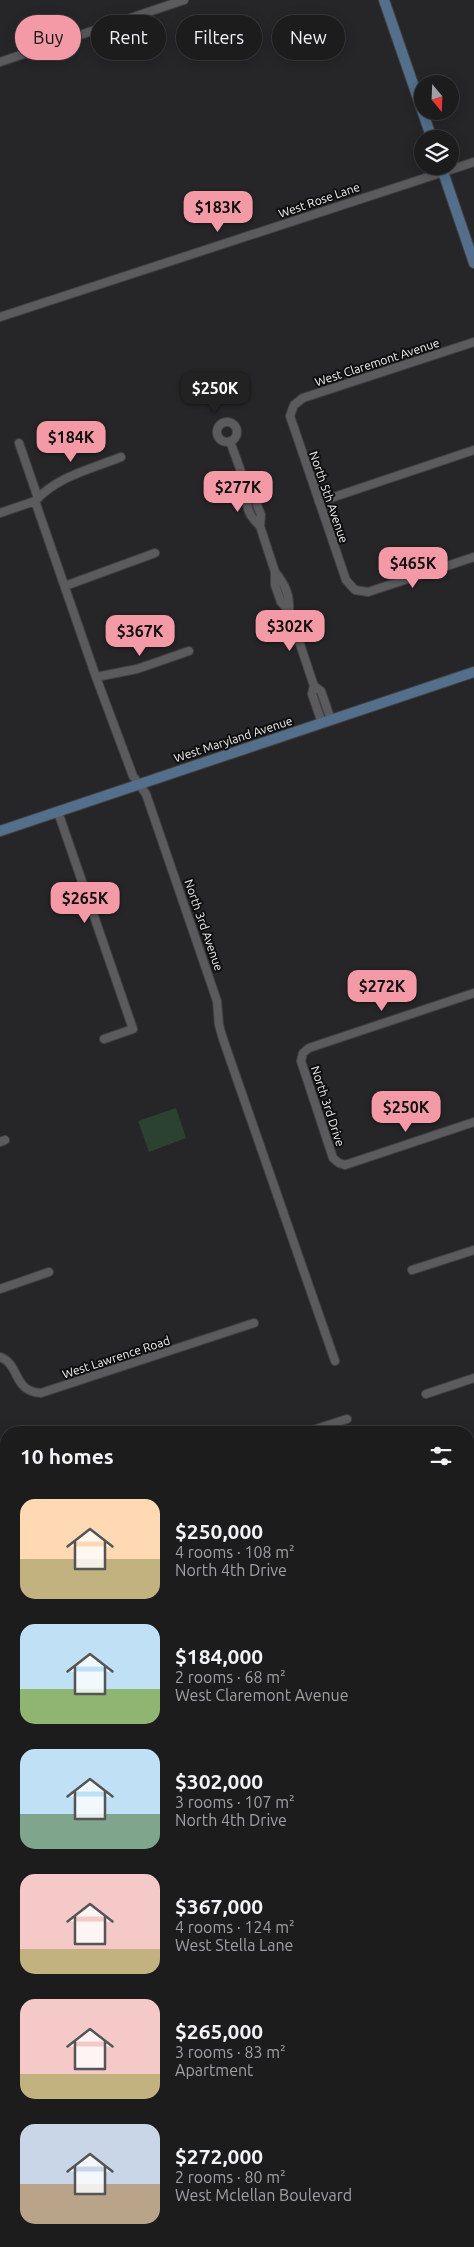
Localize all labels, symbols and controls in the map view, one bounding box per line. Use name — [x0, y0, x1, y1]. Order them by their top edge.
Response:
chip: Buy — [15, 15, 81, 60]
chip: Rent — [91, 15, 166, 60]
chip: Filters — [176, 15, 262, 60]
chip: New — [272, 15, 345, 60]
north arrow — [414, 75, 459, 120]
map controls — [414, 75, 459, 175]
button: layers — [414, 130, 459, 175]
street label: West Rose Lane — [277, 180, 361, 220]
pin: $183K — [183, 190, 253, 233]
text: $183K — [195, 198, 241, 216]
street label: West Claremont Avenue — [313, 336, 441, 388]
pin: $250K — [180, 372, 250, 414]
text: $250K — [192, 379, 238, 397]
pin: $184K — [36, 420, 106, 463]
text: $184K — [48, 428, 94, 446]
street label: North 5th Avenue — [307, 450, 351, 544]
pin: $277K — [203, 470, 273, 513]
text: $277K — [215, 478, 261, 496]
pin: $465K — [378, 546, 448, 589]
text: $465K — [390, 554, 436, 572]
pin: $302K — [255, 610, 325, 652]
pin: $367K — [105, 614, 175, 657]
text: $302K — [267, 617, 313, 635]
text: $367K — [117, 622, 163, 640]
street label: West Maryland Avenue — [172, 714, 294, 764]
street label: North 3rd Avenue — [182, 878, 226, 972]
pin: $265K — [50, 882, 120, 924]
text: $265K — [62, 889, 108, 907]
pin: $272K — [347, 970, 417, 1012]
text: $272K — [359, 977, 405, 995]
street label: North 3rd Drive — [309, 1064, 347, 1148]
pin: $250K — [371, 1090, 441, 1133]
text: $250K — [383, 1098, 429, 1116]
street label: West Lawrence Road — [61, 1333, 171, 1381]
icon: filters — [427, 1442, 455, 1470]
text: 10 homes — [20, 1444, 114, 1468]
icon: home — [60, 1519, 120, 1579]
text: $250,000 — [175, 1519, 263, 1543]
text: 4 rooms · 108 m² — [175, 1543, 295, 1561]
text: North 4th Drive — [175, 1561, 287, 1579]
icon: home — [60, 1644, 120, 1704]
text: $184,000 — [175, 1644, 263, 1668]
text: 2 rooms · 68 m² — [175, 1668, 286, 1686]
text: West Claremont Avenue — [175, 1686, 349, 1704]
icon: home — [60, 1769, 120, 1829]
text: $302,000 — [175, 1769, 263, 1793]
text: 3 rooms · 107 m² — [175, 1793, 295, 1811]
text: North 4th Drive — [175, 1811, 287, 1829]
icon: home — [60, 1894, 120, 1954]
text: $367,000 — [175, 1894, 263, 1918]
text: 4 rooms · 124 m² — [175, 1918, 295, 1936]
text: West Stella Lane — [175, 1936, 293, 1954]
icon: home — [60, 2019, 120, 2079]
text: $265,000 — [175, 2019, 263, 2043]
text: 3 rooms · 83 m² — [175, 2043, 286, 2061]
text: Apartment — [175, 2061, 253, 2079]
icon: home — [60, 2144, 120, 2204]
text: $272,000 — [175, 2144, 263, 2168]
text: 2 rooms · 80 m² — [175, 2168, 286, 2186]
text: West Mclellan Boulevard — [175, 2186, 352, 2204]

